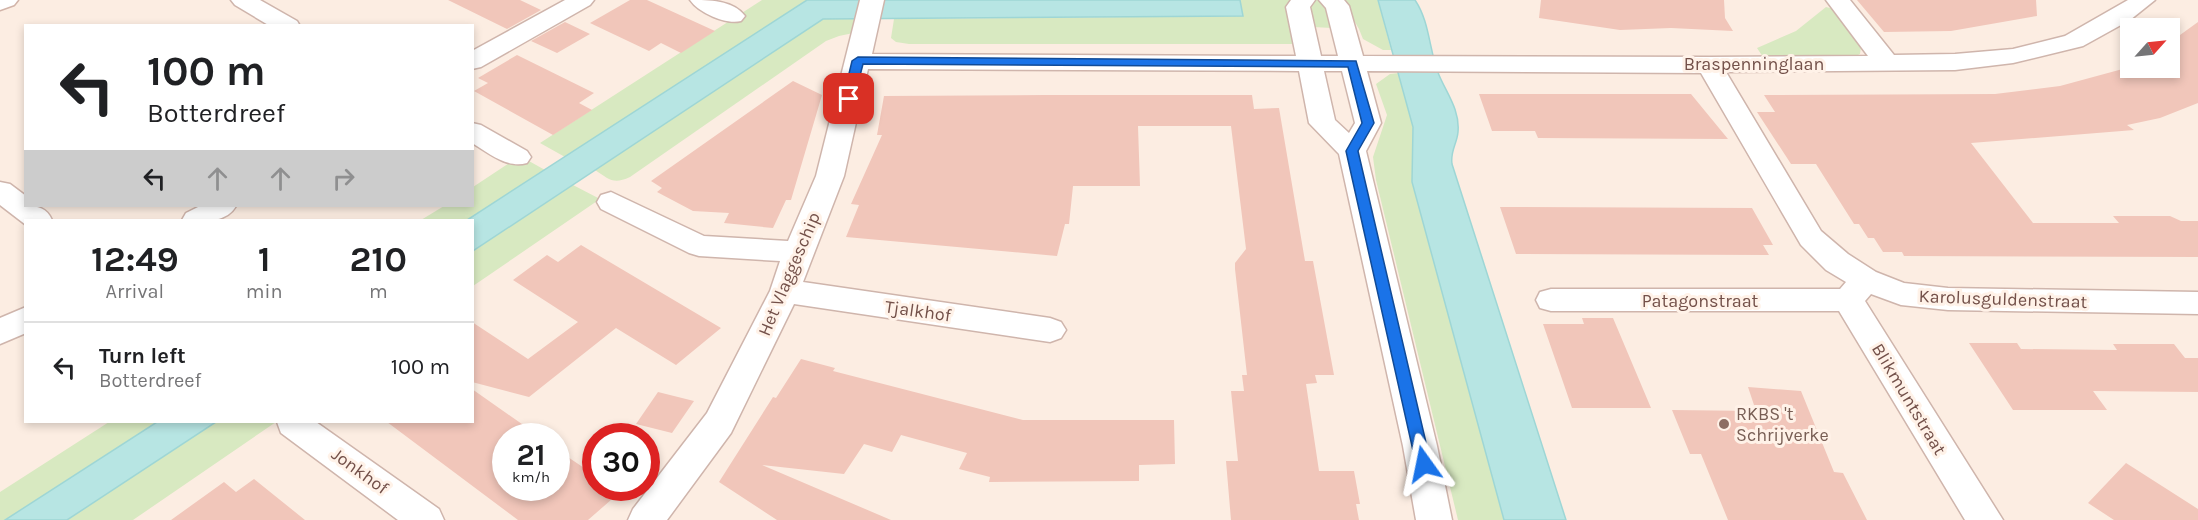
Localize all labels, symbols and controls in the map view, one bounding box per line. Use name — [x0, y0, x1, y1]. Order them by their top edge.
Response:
north arrow — [2120, 18, 2180, 78]
map controls — [2120, 18, 2180, 78]
text: 100 m — [147, 46, 266, 96]
icon: left — [48, 48, 126, 126]
street label: Braspenninglaan — [1684, 53, 1824, 75]
pin — [823, 73, 874, 124]
icon: arrive — [832, 82, 865, 115]
text: Botterdreef — [147, 97, 285, 129]
icon: left — [138, 162, 171, 195]
icon: ahead — [201, 162, 234, 195]
icon: ahead — [264, 162, 297, 195]
icon: right — [327, 162, 360, 195]
street label: Het Vlaggeschip — [753, 209, 825, 339]
text: 12:49 — [91, 238, 179, 280]
text: 1 — [258, 238, 271, 280]
text: 210 — [350, 238, 407, 280]
text: Arrival — [106, 280, 164, 303]
text: min — [246, 280, 283, 303]
text: m — [369, 280, 388, 303]
street label: Karolusguldenstraat — [1918, 285, 2088, 313]
street label: Patagonstraat — [1642, 290, 1759, 312]
street label: Tjalkhof — [883, 295, 953, 327]
street label: Blikmuntstraat — [1867, 339, 1951, 459]
text: Turn left — [99, 343, 186, 369]
icon: left — [48, 351, 81, 384]
text: 100 m — [391, 354, 450, 380]
text: Botterdreef — [99, 369, 201, 392]
place label: RKBS 't Schrijverke — [1736, 403, 1829, 446]
marker: RKBS 't Schrijverke — [1717, 417, 1731, 431]
speed limit sign: 30 — [582, 423, 660, 501]
position arrow — [1392, 432, 1456, 496]
text: 21 — [517, 437, 545, 473]
street label: Jonkhof — [327, 443, 393, 499]
text: km/h — [512, 468, 550, 486]

